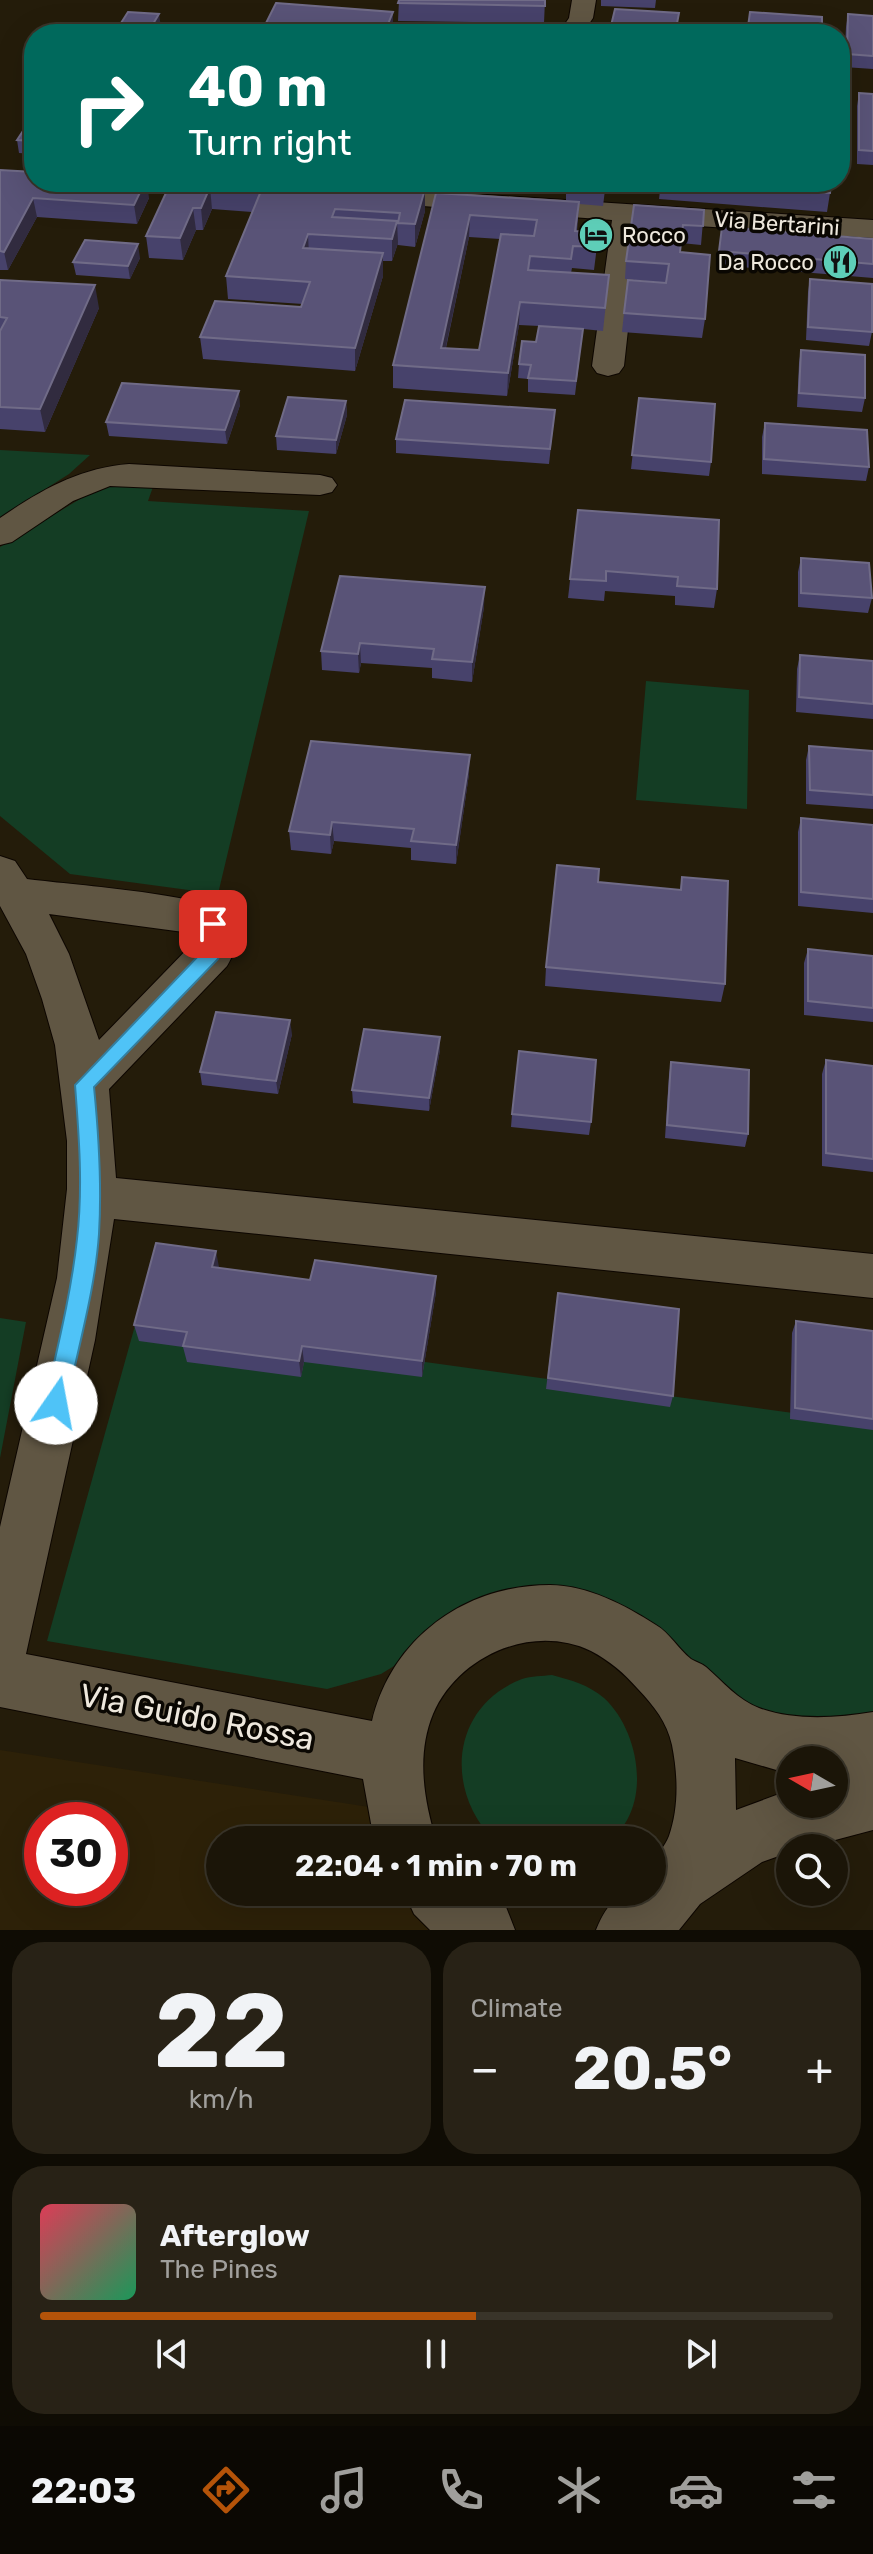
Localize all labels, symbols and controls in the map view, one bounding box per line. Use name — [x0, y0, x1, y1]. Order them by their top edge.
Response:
text: 40 m — [188, 54, 328, 120]
icon: right — [56, 56, 160, 160]
text: Turn right — [188, 121, 352, 164]
street label: Via Bertarini — [713, 206, 841, 241]
hotel icon: Rocco — [577, 216, 615, 254]
place label: Rocco — [622, 222, 686, 249]
restaurant icon: Da Rocco — [821, 243, 859, 281]
place label: Da Rocco — [717, 249, 814, 276]
pin — [179, 890, 247, 958]
icon: arrive — [191, 902, 235, 946]
position arrow — [14, 1361, 98, 1445]
street label: Via Guido Rossa — [77, 1676, 317, 1758]
north arrow — [776, 1746, 848, 1818]
map controls — [776, 1746, 848, 1906]
speed limit sign: 30 — [24, 1802, 128, 1906]
button: search — [776, 1834, 848, 1906]
text: 22:04 · 1 min · 70 m — [295, 1848, 577, 1884]
text: 22 — [154, 1970, 289, 2093]
text: Climate — [471, 1993, 563, 2024]
text: 20.5° — [572, 2033, 732, 2104]
text: − — [471, 2043, 499, 2095]
text: + — [806, 2043, 833, 2095]
text: km/h — [189, 2084, 254, 2115]
text: Afterglow — [160, 2218, 310, 2254]
text: The Pines — [160, 2254, 278, 2285]
icon: previous — [150, 2332, 194, 2376]
icon: pause — [414, 2332, 458, 2376]
icon: next — [679, 2332, 723, 2376]
icon: directions — [198, 2462, 254, 2518]
icon: music — [316, 2462, 372, 2518]
icon: phone — [433, 2462, 489, 2518]
icon: climate — [551, 2462, 607, 2518]
icon: car — [668, 2462, 724, 2518]
icon: filters — [786, 2462, 842, 2518]
text: 22:03 — [31, 2469, 136, 2512]

